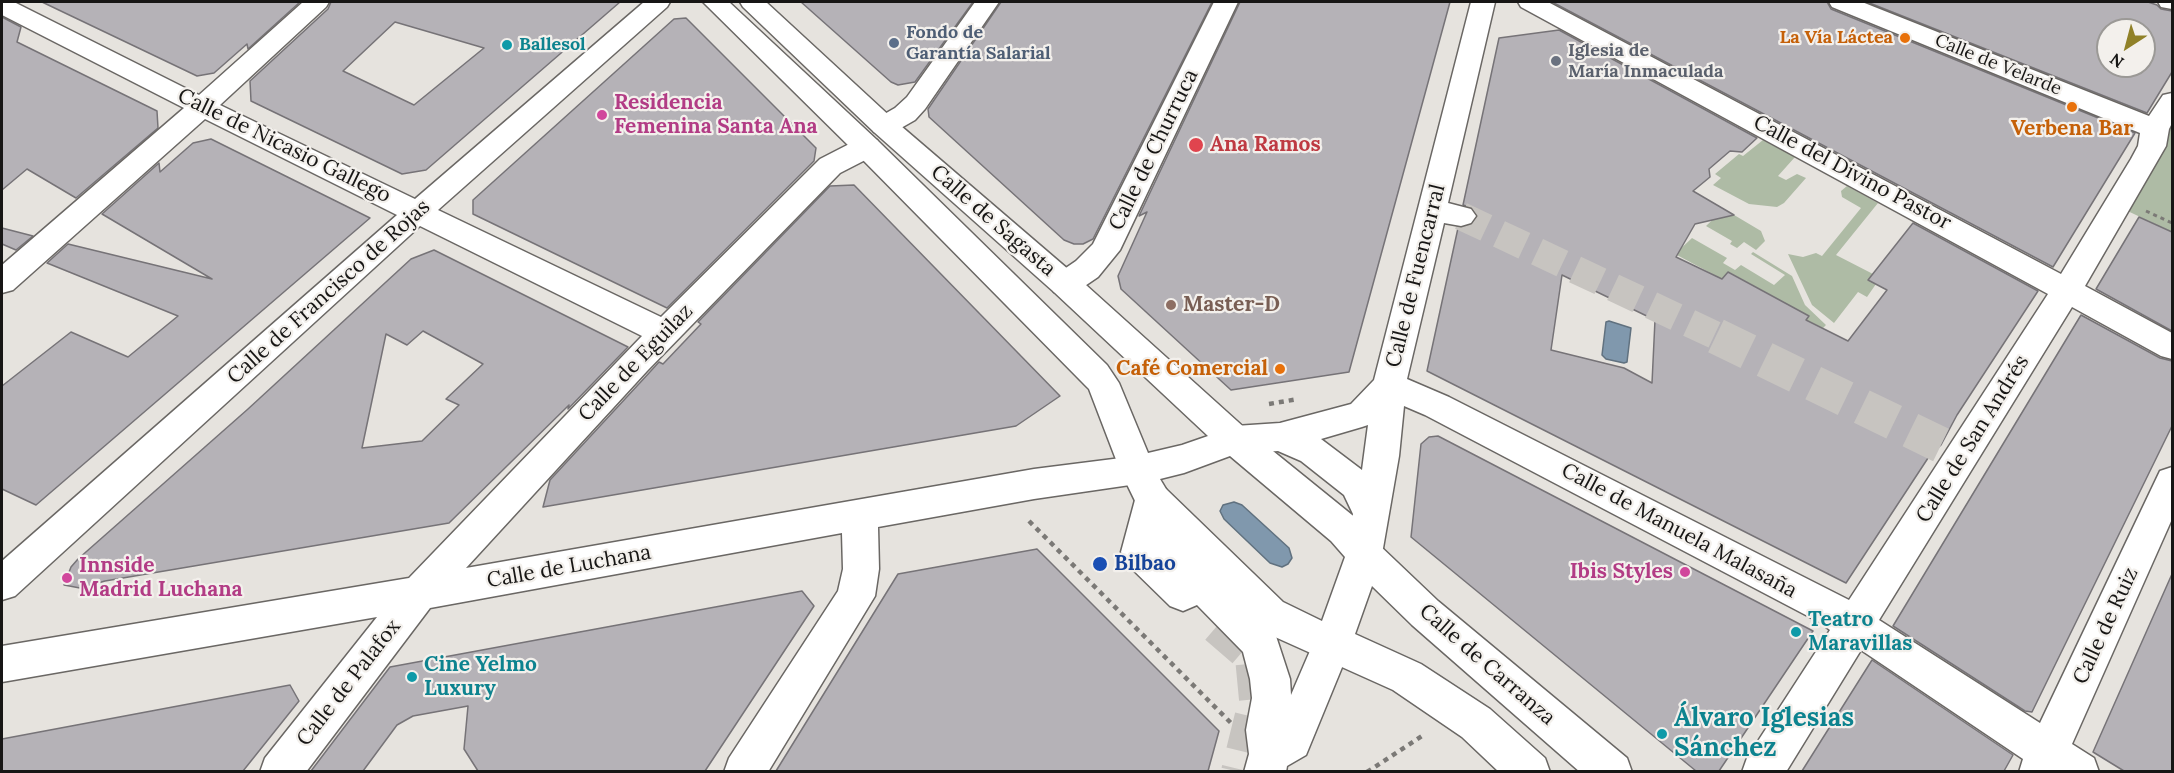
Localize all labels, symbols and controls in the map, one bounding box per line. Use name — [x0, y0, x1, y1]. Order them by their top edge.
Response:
north arrow — [2096, 18, 2156, 78]
place label: Fondo de Garantía Salarial — [906, 22, 1051, 64]
place label: La Vía Láctea — [1779, 27, 1893, 49]
street label: Calle de Velarde — [1932, 30, 2064, 100]
marker: La Vía Láctea — [1898, 31, 1912, 45]
place label: Ballesol — [519, 34, 586, 56]
marker: Fondo de Garantía Salarial — [887, 36, 901, 50]
marker: Ballesol — [500, 38, 514, 52]
place label: Iglesia de María Inmaculada — [1568, 40, 1723, 82]
text: N — [2106, 49, 2127, 73]
marker: Iglesia de María Inmaculada — [1549, 54, 1563, 68]
street label: Calle de Churruca — [1104, 65, 1204, 235]
street label: Calle de Nicasio Gallego — [173, 83, 395, 209]
place label: Residencia Femenina Santa Ana — [614, 90, 818, 140]
marker: Verbena Bar — [2065, 100, 2079, 114]
marker: Residencia Femenina Santa Ana — [595, 108, 609, 122]
street label: Calle del Divino Pastor — [1749, 110, 1955, 236]
place label: Verbena Bar — [2011, 116, 2133, 142]
place label: Ana Ramos — [1210, 132, 1321, 158]
marker: Ana Ramos — [1187, 136, 1205, 154]
street label: Calle de Sagasta — [925, 160, 1061, 282]
street label: Calle de Fuencarral — [1381, 182, 1451, 370]
street label: Calle de Francisco de Rojas — [223, 194, 435, 390]
place label: Master-D — [1183, 292, 1280, 318]
marker: Master-D — [1164, 298, 1178, 312]
street label: Calle de Eguilaz — [574, 299, 698, 427]
street label: Calle de San Andrés — [1911, 351, 2035, 527]
place label: Café Comercial — [1116, 356, 1268, 382]
marker: Café Comercial — [1273, 362, 1287, 376]
street label: Calle de Manuela Malasaña — [1557, 458, 1801, 604]
street label: Calle de Luchana — [485, 540, 653, 594]
place label: Bilbao — [1114, 551, 1176, 577]
place label: Innside Madrid Luchana — [79, 553, 243, 603]
marker: Bilbao — [1091, 555, 1109, 573]
place label: Ibis Styles — [1570, 559, 1673, 585]
street label: Calle de Ruiz — [2068, 564, 2144, 688]
marker: Ibis Styles — [1678, 565, 1692, 579]
marker: Innside Madrid Luchana — [60, 571, 74, 585]
street label: Calle de Carranza — [1414, 599, 1560, 731]
place label: Teatro Maravillas — [1808, 607, 1912, 657]
street label: Calle de Palafox — [292, 615, 406, 751]
marker: Teatro Maravillas — [1789, 625, 1803, 639]
place label: Cine Yelmo Luxury — [424, 652, 537, 702]
marker: Cine Yelmo Luxury — [405, 670, 419, 684]
place label: Álvaro Iglesias Sánchez — [1674, 703, 1854, 764]
marker: Álvaro Iglesias Sánchez — [1655, 727, 1669, 741]

